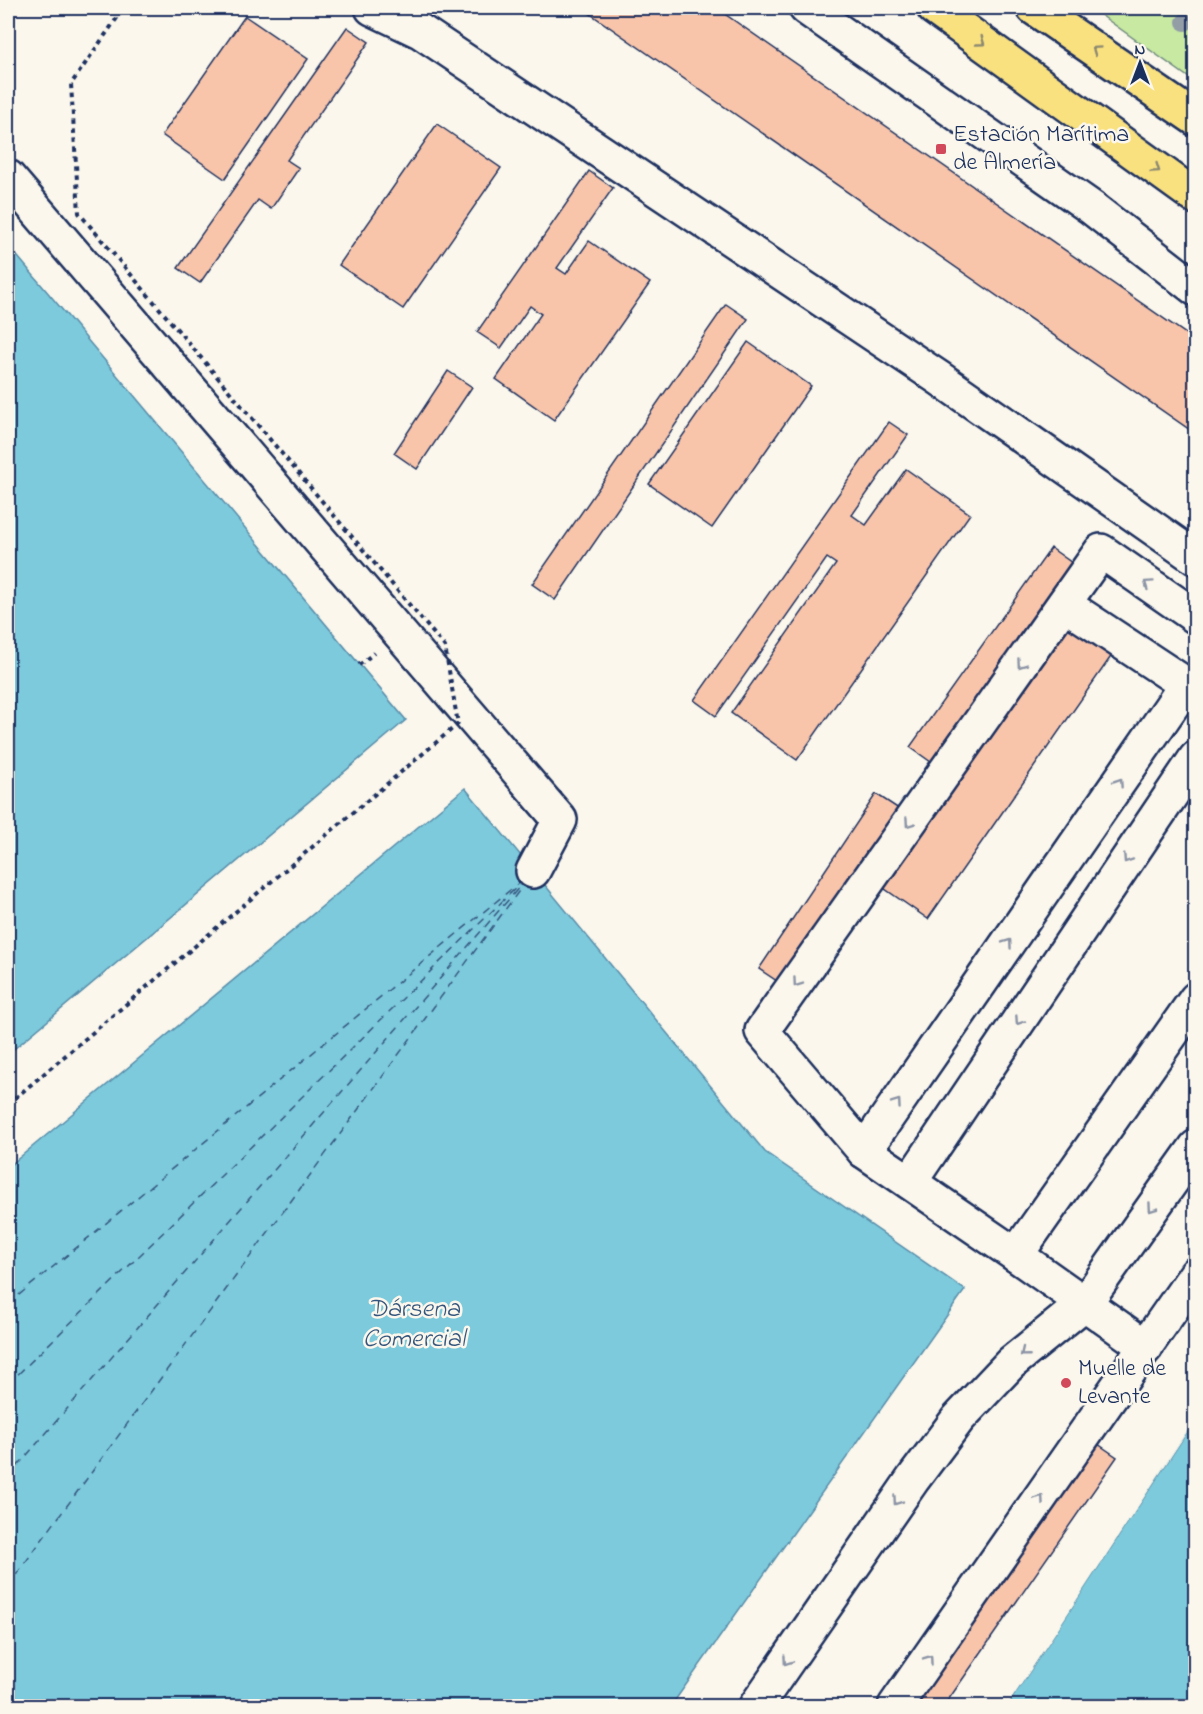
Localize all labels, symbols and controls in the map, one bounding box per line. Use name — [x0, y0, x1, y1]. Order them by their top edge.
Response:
north arrow — [1110, 33, 1170, 93]
one-way arrow — [974, 35, 985, 46]
text: N — [1135, 38, 1146, 62]
one-way arrow — [1091, 46, 1102, 57]
place label: Estación Marítima de Almería — [953, 118, 1129, 181]
marker: Estación Marítima de Almería — [934, 142, 948, 156]
one-way arrow — [1149, 162, 1160, 173]
one-way arrow — [1143, 580, 1154, 591]
one-way arrow — [1018, 658, 1029, 669]
one-way arrow — [1112, 778, 1123, 789]
one-way arrow — [905, 817, 916, 828]
one-way arrow — [1123, 853, 1135, 863]
one-way arrow — [1001, 939, 1012, 950]
one-way arrow — [793, 976, 804, 987]
one-way arrow — [1015, 1014, 1026, 1025]
one-way arrow — [890, 1099, 901, 1110]
one-way arrow — [1148, 1202, 1159, 1213]
water label: Dársena Comercial — [363, 1291, 468, 1359]
one-way arrow — [1020, 1346, 1031, 1357]
place label: Muelle de Levante — [1078, 1352, 1166, 1415]
marker: Muelle de Levante — [1059, 1376, 1073, 1390]
one-way arrow — [893, 1494, 904, 1505]
one-way arrow — [1033, 1494, 1044, 1505]
one-way arrow — [922, 1654, 933, 1665]
one-way arrow — [783, 1655, 794, 1666]

